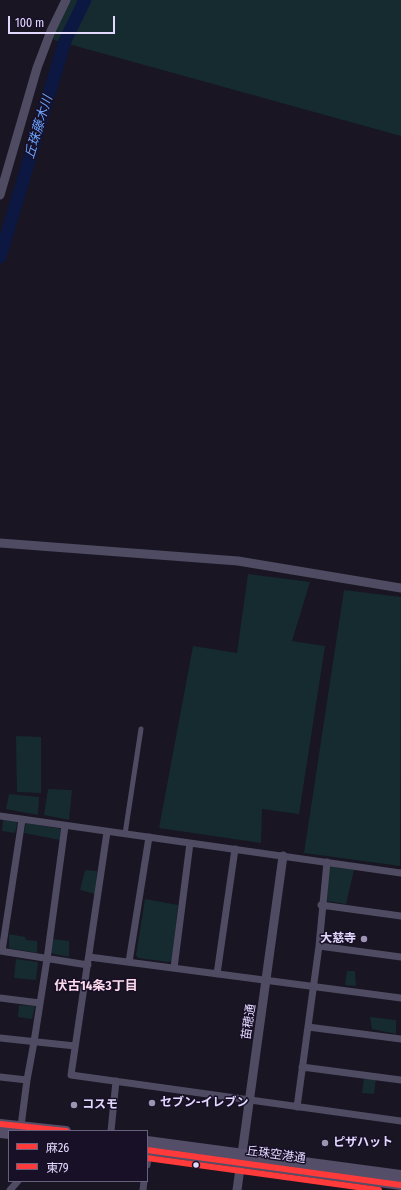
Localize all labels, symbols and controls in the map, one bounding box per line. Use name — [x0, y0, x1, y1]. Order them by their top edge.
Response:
scale bar — [10, 8, 117, 34]
text: 100 m — [15, 16, 44, 30]
water label: 丘珠藤木川 — [22, 94, 56, 160]
place label: 大慈寺 — [320, 932, 356, 946]
marker: 大慈寺 — [359, 934, 369, 944]
district label: 伏古14条3丁目 — [54, 978, 138, 994]
street label: 苗穂通 — [239, 1003, 259, 1041]
place label: セブン-イレブン — [160, 1096, 248, 1110]
place label: コスモ — [82, 1098, 118, 1112]
marker: セブン-イレブン — [147, 1098, 157, 1108]
marker: コスモ — [69, 1100, 79, 1110]
legend — [8, 1130, 148, 1182]
place label: ピザハット — [333, 1136, 393, 1150]
marker: ピザハット — [320, 1138, 330, 1148]
text: 麻26 — [46, 1141, 69, 1155]
street label: 丘珠空港通 — [245, 1144, 307, 1166]
unlabelled marker — [191, 1160, 201, 1170]
text: 東79 — [46, 1161, 69, 1175]

